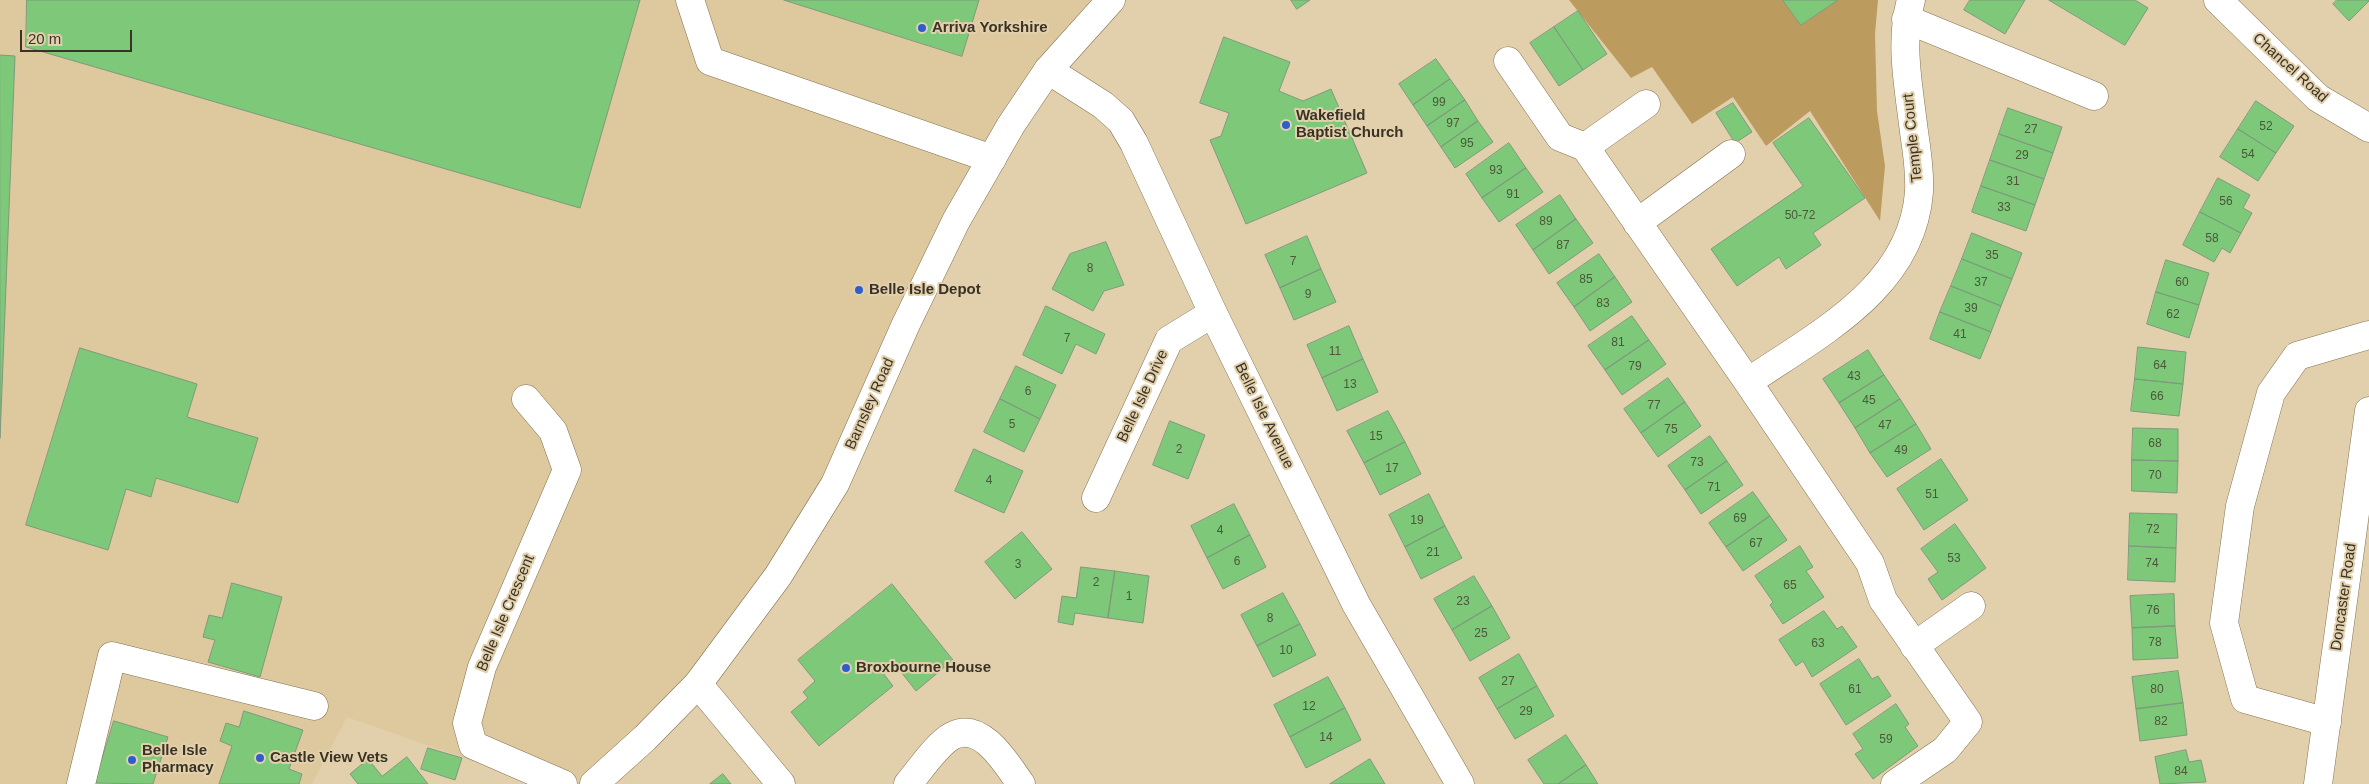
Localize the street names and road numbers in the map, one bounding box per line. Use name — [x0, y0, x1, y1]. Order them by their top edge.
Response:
street label: Chancel Road — [2249, 30, 2331, 106]
street label: Temple Court — [1899, 93, 1927, 183]
street label: Belle Isle Drive — [1114, 347, 1172, 445]
street label: Barnsley Road — [842, 355, 898, 453]
street label: Belle Isle Avenue — [1231, 360, 1297, 472]
street label: Doncaster Road — [2328, 542, 2360, 652]
street label: Belle Isle Crescent — [473, 552, 539, 674]

